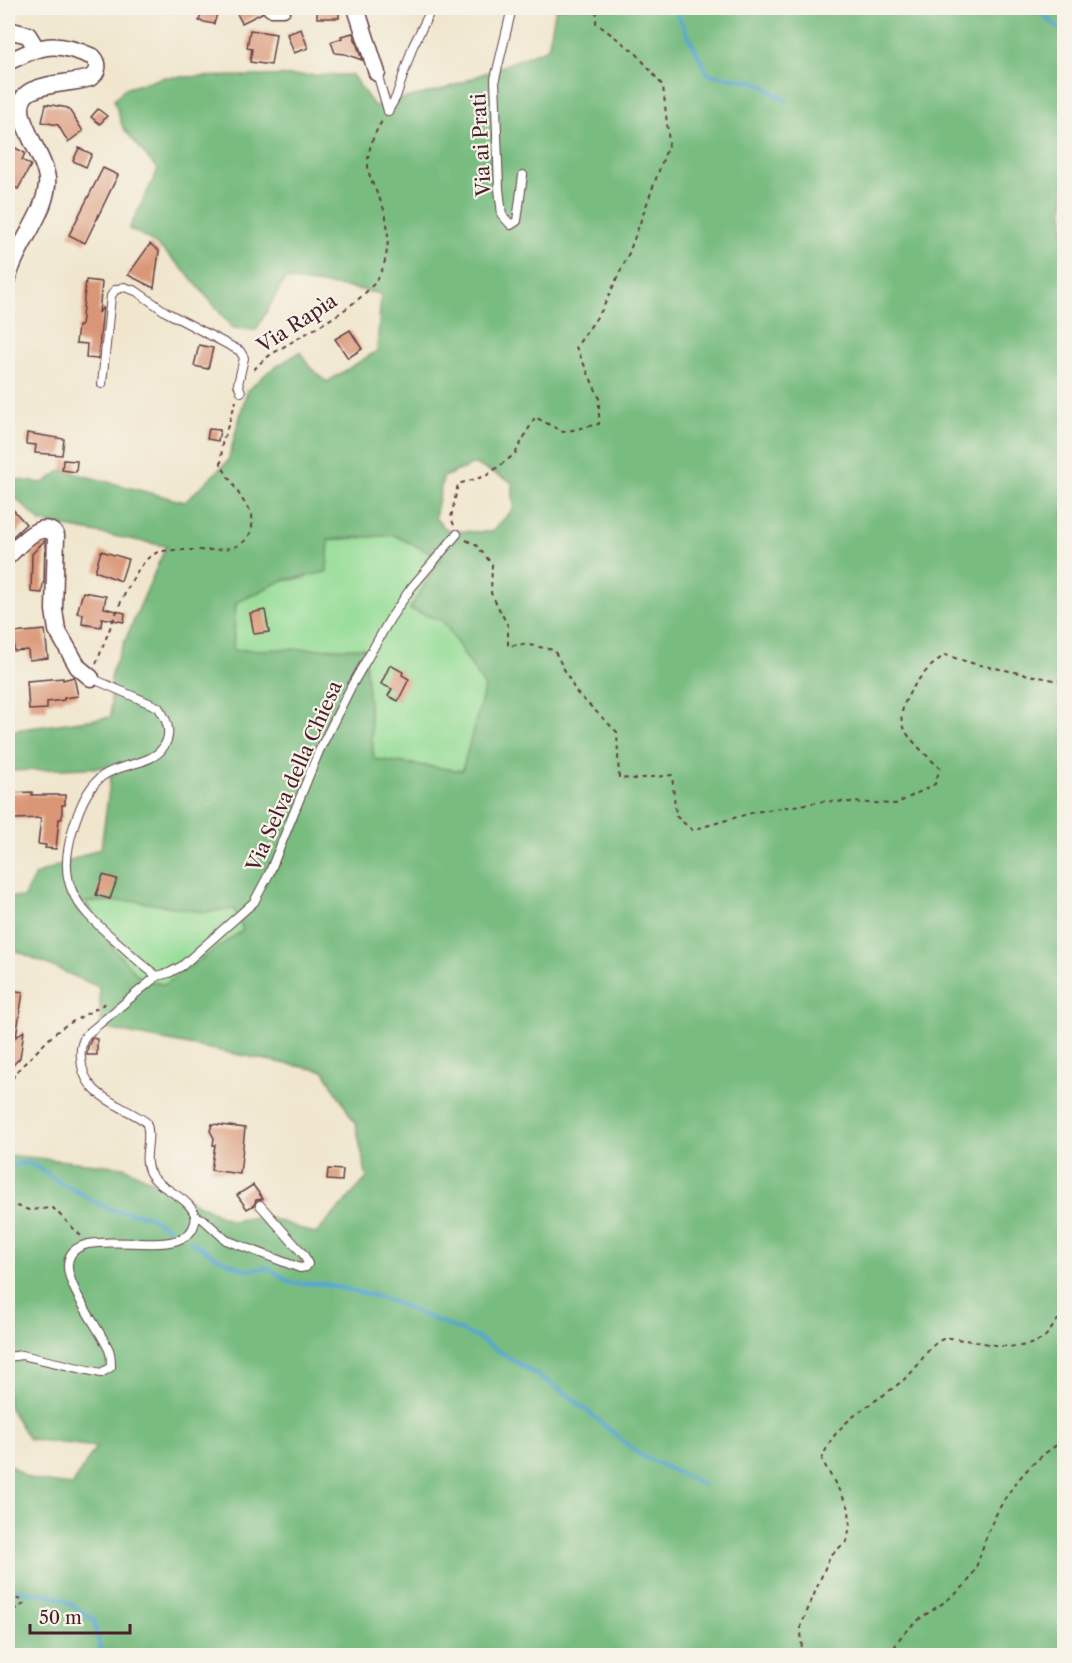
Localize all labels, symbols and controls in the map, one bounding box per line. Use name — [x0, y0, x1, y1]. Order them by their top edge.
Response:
street label: Via ai Prati — [466, 93, 496, 198]
street label: Via Rapìa — [252, 288, 342, 358]
street label: Via Selva della Chiesa — [241, 676, 347, 876]
scale bar — [30, 1597, 130, 1635]
text: 50 m — [39, 1607, 82, 1629]

